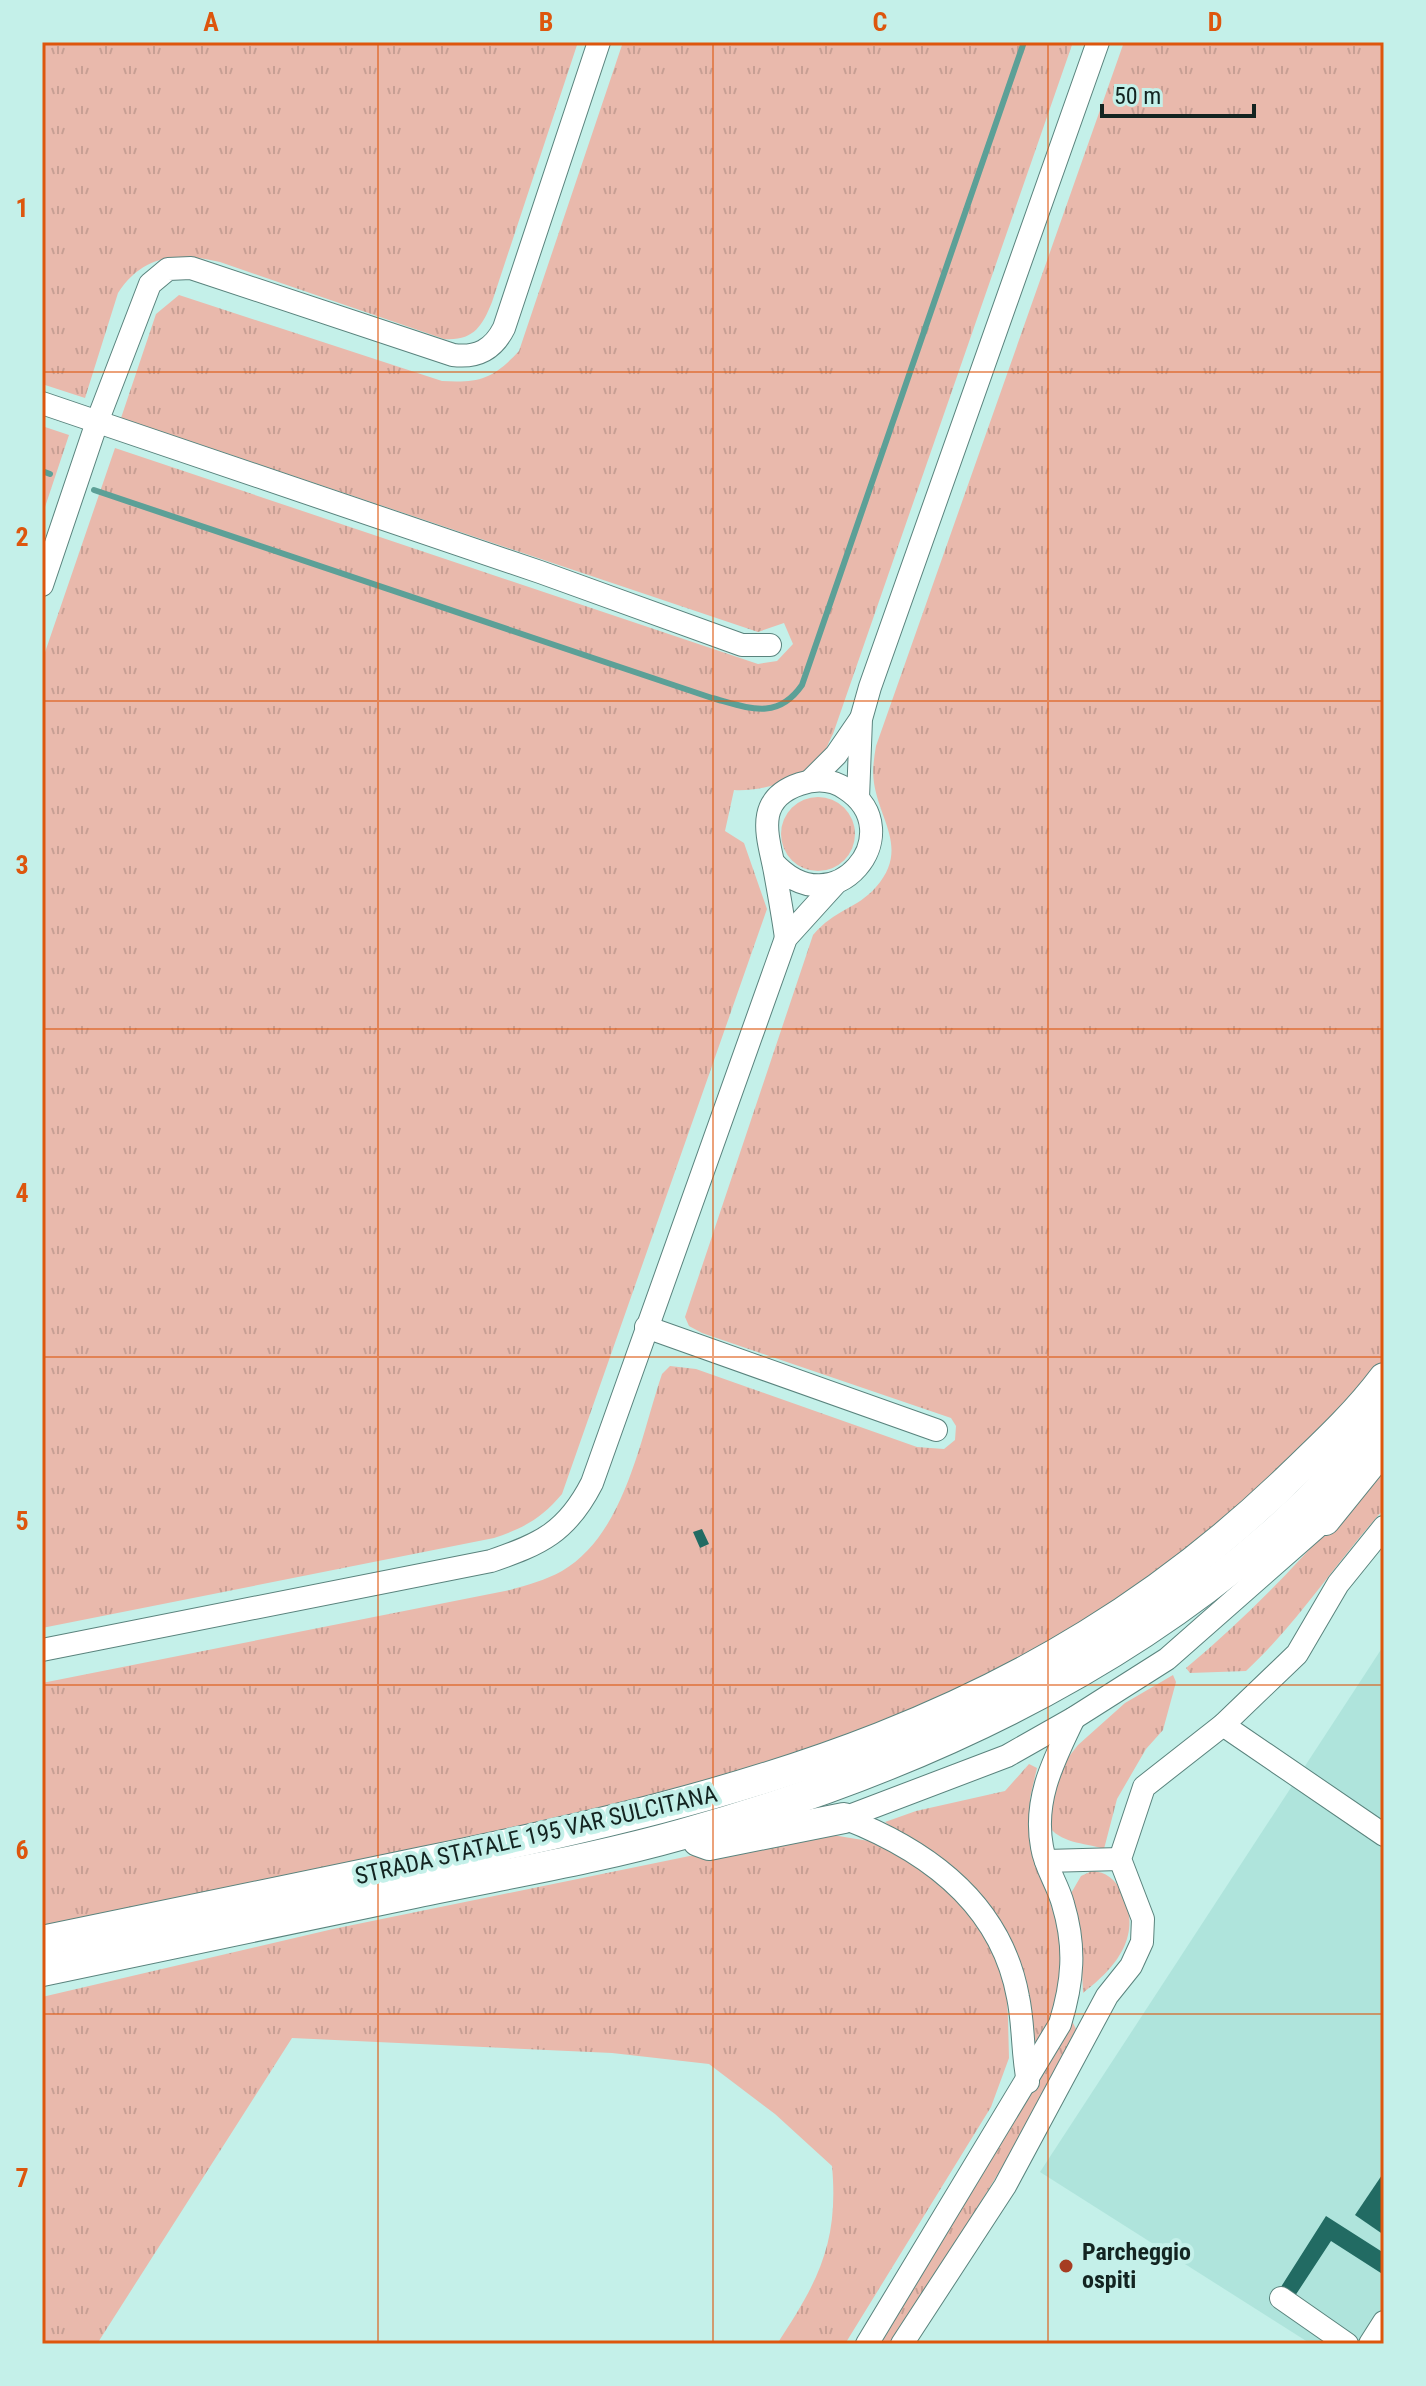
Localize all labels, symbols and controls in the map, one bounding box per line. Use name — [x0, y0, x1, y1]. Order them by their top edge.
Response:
text: A — [203, 7, 219, 37]
text: B — [539, 7, 553, 37]
text: C — [873, 7, 888, 37]
text: D — [1208, 7, 1222, 37]
scale bar — [1102, 68, 1254, 118]
text: 50 m — [1114, 82, 1161, 110]
text: 1 — [15, 193, 29, 223]
text: 2 — [15, 522, 29, 552]
text: 3 — [15, 850, 29, 880]
text: 4 — [15, 1178, 29, 1208]
text: 5 — [15, 1506, 29, 1536]
street label: STRADA STATALE 195 VAR SULCITANA — [352, 1780, 720, 1890]
text: 6 — [15, 1835, 29, 1865]
text: 7 — [15, 2163, 29, 2193]
place label: Parcheggio ospiti — [1082, 2238, 1191, 2294]
marker: Parcheggio ospiti — [1057, 2257, 1075, 2275]

